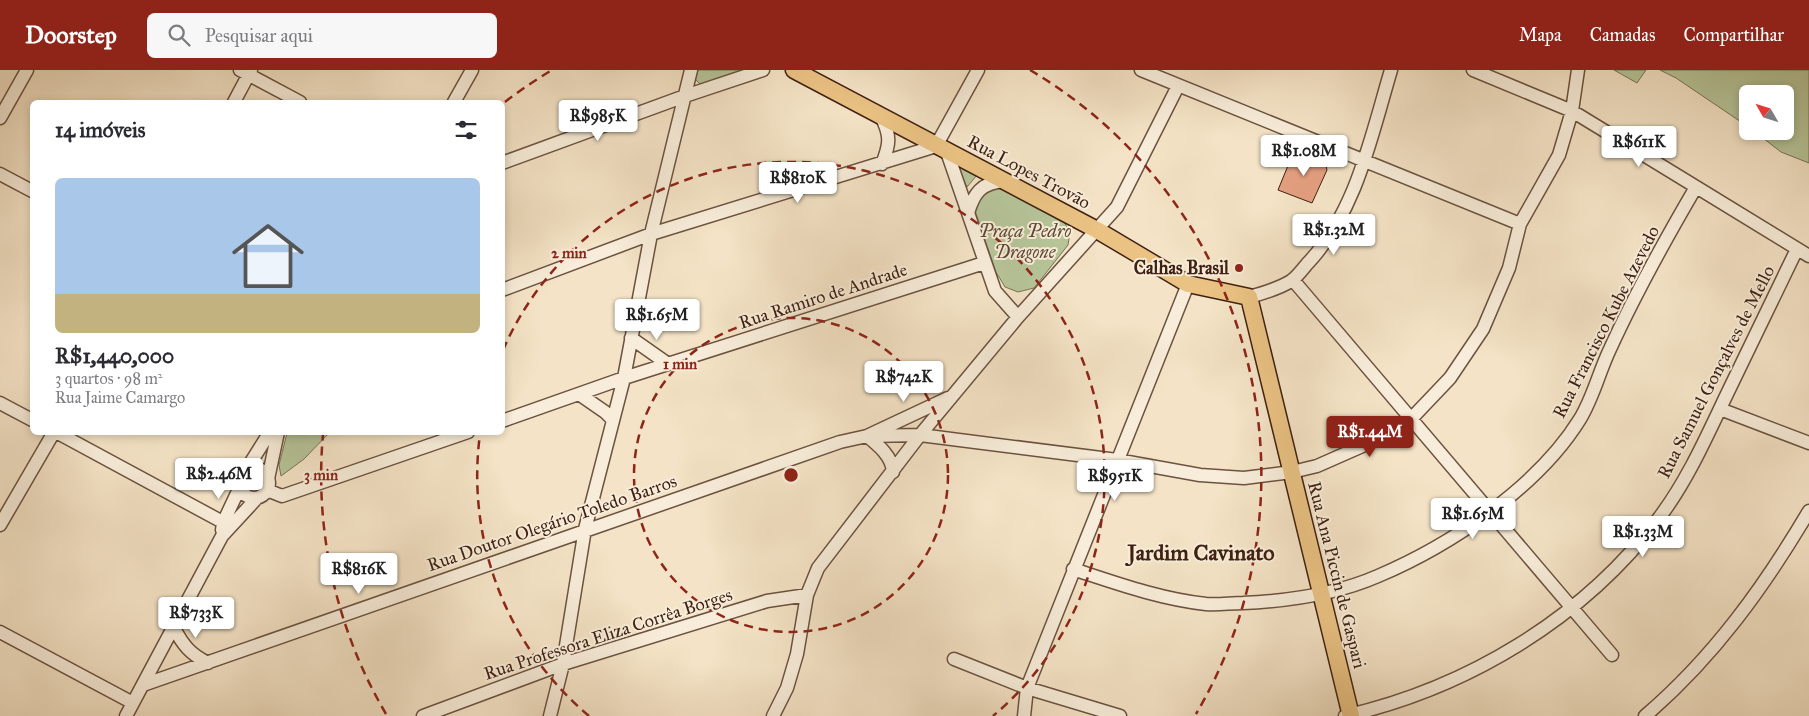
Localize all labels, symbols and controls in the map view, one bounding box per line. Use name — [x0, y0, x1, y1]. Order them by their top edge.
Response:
search box — [147, 13, 497, 58]
text: Doorstep — [25, 20, 117, 50]
icon: search — [165, 21, 193, 49]
text: Pesquisar aqui — [205, 24, 313, 47]
text: Mapa — [1519, 24, 1562, 46]
text: Camadas — [1590, 24, 1656, 46]
text: Compartilhar — [1684, 24, 1784, 46]
north arrow — [1739, 85, 1794, 140]
map controls — [1739, 85, 1794, 140]
pin: R$985K — [557, 100, 639, 142]
text: R$985K — [570, 106, 626, 125]
icon: filters — [452, 116, 480, 144]
text: 14 imóveis — [55, 117, 145, 143]
pin: R$611K — [1598, 126, 1680, 168]
street label: Rua Lopes Trovão — [964, 130, 1094, 214]
text: R$611K — [1613, 132, 1665, 151]
pin: R$1.08M — [1258, 134, 1350, 177]
text: R$1.08M — [1272, 141, 1336, 160]
pin: R$810K — [757, 162, 839, 204]
text: R$810K — [770, 168, 826, 187]
icon: home — [223, 211, 313, 301]
pin: R$1.32M — [1288, 214, 1380, 256]
park label: Praça Pedro Dragone — [979, 220, 1072, 263]
text: R$1.32M — [1303, 220, 1365, 239]
street label: Rua Francisco Kube Azevedo — [1548, 222, 1664, 422]
text: 2 min — [551, 244, 588, 262]
place label: Calhas Brasil — [1134, 257, 1230, 279]
street label: Rua Ramiro de Andrade — [736, 258, 910, 334]
marker: Calhas Brasil — [1233, 262, 1245, 274]
street label: Rua Samuel Gonçalves de Mello — [1653, 262, 1779, 482]
pin: R$1.65M — [611, 298, 703, 341]
text: R$1.65M — [626, 305, 688, 324]
text: R$1,440,000 — [55, 343, 174, 369]
text: 1 min — [663, 355, 698, 373]
pin: R$742K — [863, 360, 945, 403]
text: R$742K — [875, 367, 933, 386]
text: 3 quartos · 98 m² — [55, 369, 163, 388]
text: Rua Jaime Camargo — [55, 388, 185, 407]
pin: R$1.44M — [1324, 416, 1416, 458]
text: R$1.44M — [1338, 422, 1402, 441]
pin: R$2.46M — [173, 458, 265, 500]
pin: R$951K — [1074, 460, 1156, 502]
text: R$2.46M — [186, 464, 252, 483]
text: 3 min — [304, 466, 339, 485]
centre of rings — [782, 466, 800, 484]
text: R$951K — [1088, 466, 1142, 485]
street label: Rua Doutor Olegário Toledo Barros — [424, 470, 680, 577]
street label: Rua Ana Piccin de Gaspari — [1303, 479, 1371, 671]
pin: R$1.65M — [1427, 498, 1519, 540]
text: R$1.65M — [1442, 504, 1504, 523]
pin: R$1.33M — [1597, 516, 1689, 558]
text: R$1.33M — [1613, 522, 1673, 541]
district label: Jardim Cavinato — [1124, 539, 1275, 567]
pin: R$816K — [318, 552, 400, 595]
text: R$816K — [331, 559, 387, 578]
street label: Rua Professora Eliza Corrêa Borges — [481, 583, 735, 686]
pin: R$733K — [155, 596, 237, 639]
text: R$733K — [169, 603, 223, 622]

